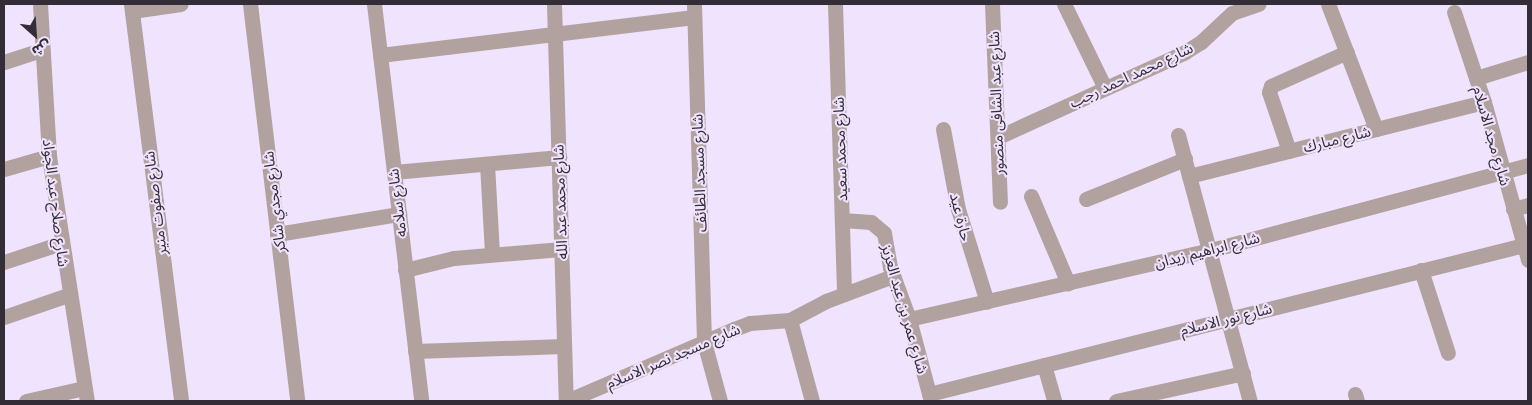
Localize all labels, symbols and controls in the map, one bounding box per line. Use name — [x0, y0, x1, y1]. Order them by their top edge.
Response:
north arrow — [10, 10, 60, 60]
street label: شارع عبد الشافى منصور — [984, 31, 1008, 175]
text: ش — [29, 36, 54, 61]
street label: شارع محمد احمد رجب — [1066, 38, 1196, 112]
street label: شارع مجد الاسلام — [1469, 84, 1515, 188]
street label: شارع محمد سعيد — [829, 97, 851, 201]
street label: شارع مسجد الطائف — [688, 114, 710, 232]
street label: شارع مبارك — [1301, 122, 1373, 156]
street label: شارع صلاح عبد الجواد — [39, 138, 73, 268]
street label: شارع محمد عبد الله — [549, 144, 571, 260]
street label: شارع صفوت منير — [140, 150, 170, 256]
street label: شارع مجدي شاكر — [259, 150, 289, 254]
street label: شارع سلامه — [384, 168, 410, 238]
street label: حارة عيد — [946, 191, 976, 243]
street label: شارع ابراهيم زيدان — [1153, 228, 1261, 272]
street label: شارع عمر بن عبد العزيز — [878, 242, 932, 376]
street label: شارع نور الاسلام — [1178, 299, 1274, 339]
street label: شارع مسجد نصر الاسلام — [603, 320, 743, 392]

